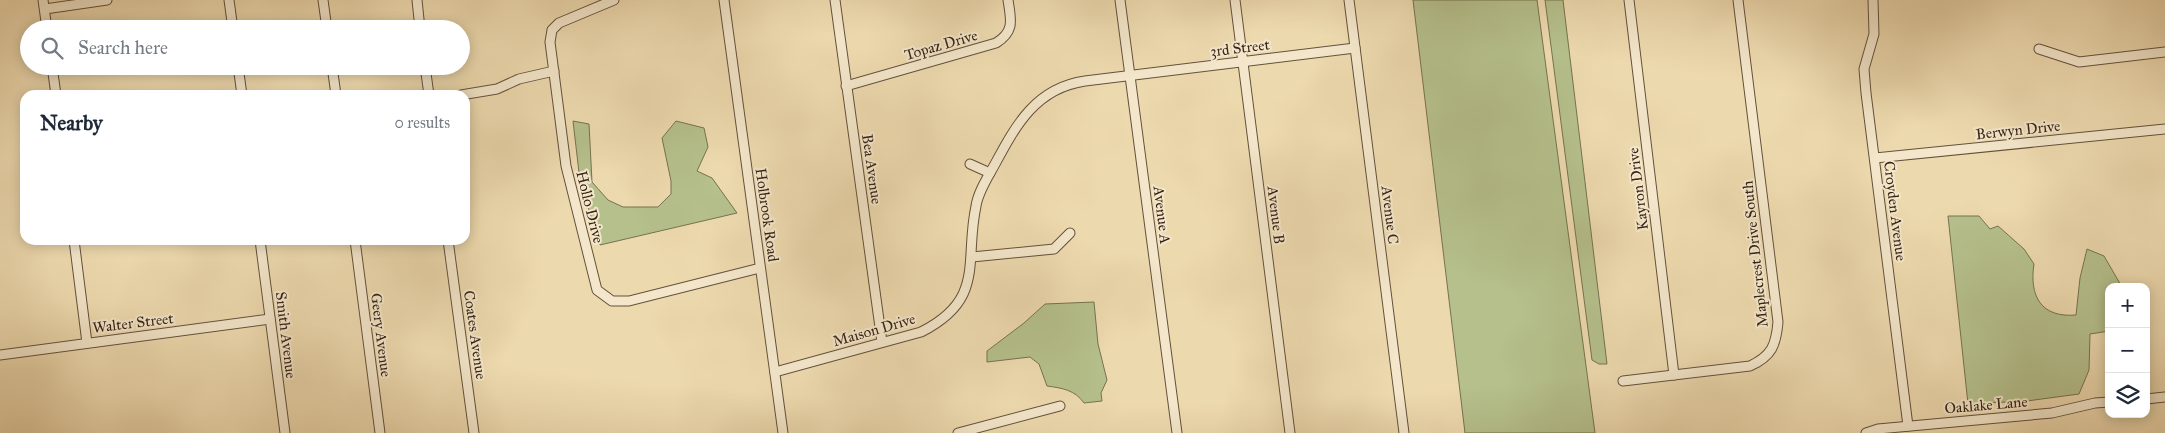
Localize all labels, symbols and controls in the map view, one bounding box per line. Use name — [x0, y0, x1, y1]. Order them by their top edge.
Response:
search box — [20, 20, 470, 75]
street label: Topaz Drive — [902, 26, 980, 64]
icon: search — [38, 34, 66, 62]
street label: 3rd Street — [1209, 35, 1271, 61]
text: Search here — [78, 36, 168, 59]
text: Nearby — [40, 110, 103, 136]
text: 0 results — [395, 113, 450, 132]
street label: Berwyn Drive — [1975, 117, 2061, 143]
street label: Bea Avenue — [858, 133, 886, 205]
street label: Kayron Drive — [1624, 147, 1652, 231]
street label: Croyden Avenue — [1880, 160, 1910, 262]
street label: Holbrook Road — [752, 167, 783, 264]
street label: Hollo Drive — [572, 169, 608, 245]
street label: Maplecrest Drive South — [1738, 179, 1772, 328]
street label: Avenue A — [1149, 184, 1174, 245]
street label: Avenue B — [1263, 184, 1288, 245]
street label: Avenue C — [1377, 184, 1402, 245]
map controls — [2105, 283, 2150, 418]
button: + — [2105, 283, 2150, 328]
street label: Coates Avenue — [460, 289, 490, 381]
street label: Smith Avenue — [272, 291, 300, 379]
street label: Geery Avenue — [367, 292, 395, 378]
street label: Walter Street — [91, 309, 175, 337]
street label: Maison Drive — [831, 310, 917, 350]
button: − — [2105, 328, 2150, 373]
button: layers — [2105, 373, 2150, 418]
street label: Oaklake Lane — [1944, 392, 2028, 418]

